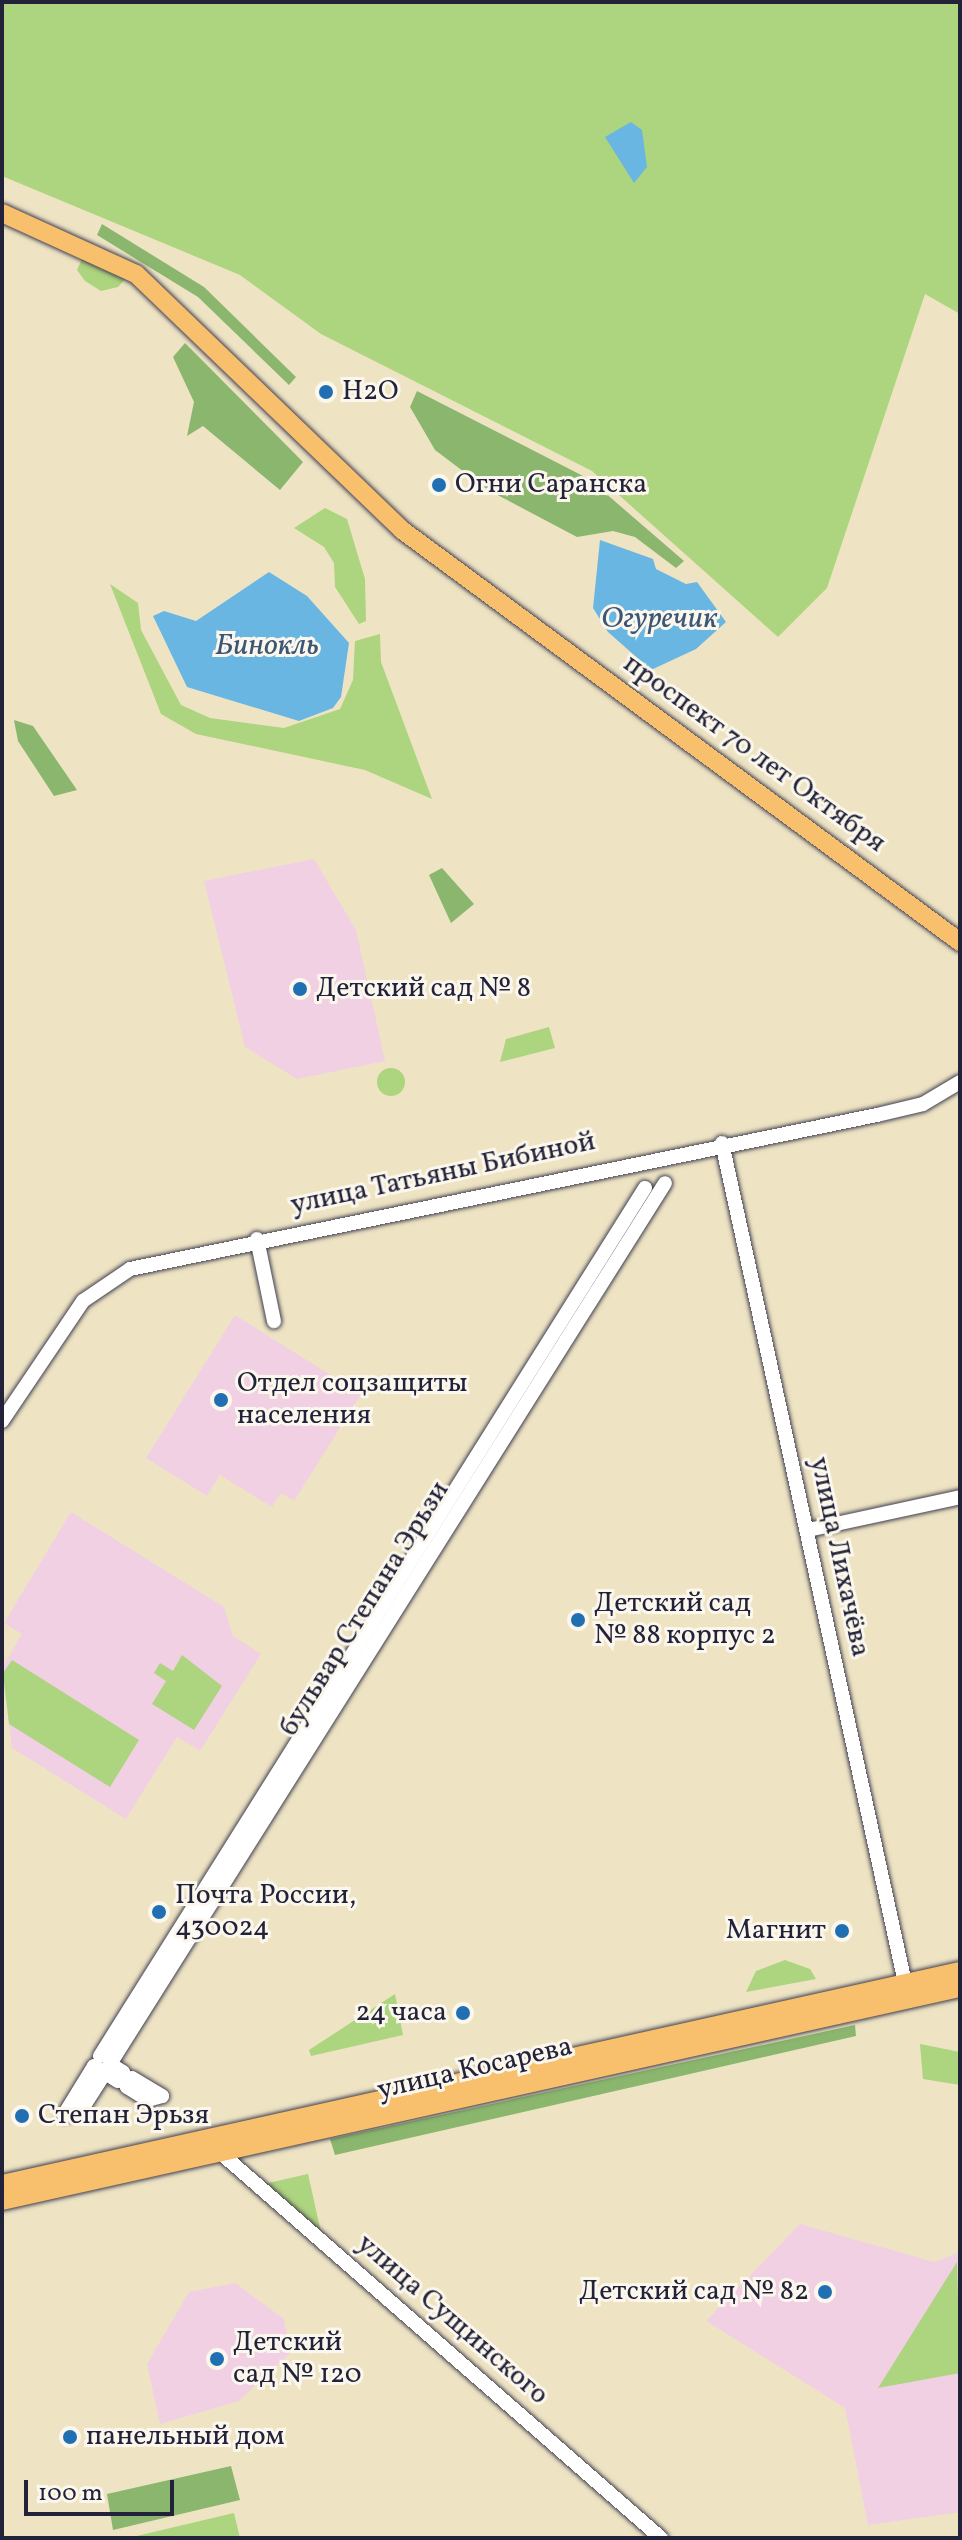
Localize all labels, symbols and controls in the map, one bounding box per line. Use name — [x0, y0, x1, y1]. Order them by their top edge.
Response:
place label: H2O — [342, 375, 399, 409]
marker: H2O — [317, 383, 335, 401]
place label: Огни Саранска — [455, 468, 647, 502]
marker: Огни Саранска — [430, 476, 448, 494]
water label: Огуречик — [601, 601, 717, 637]
water label: Бинокль — [216, 628, 318, 664]
street label: проспект 70 лет Октября — [616, 648, 892, 860]
place label: Детский сад № 8 — [316, 972, 531, 1006]
marker: Детский сад № 8 — [291, 980, 309, 998]
street label: улица Татьяны Бибиной — [287, 1125, 599, 1223]
place label: Отдел соцзащиты населения — [237, 1367, 468, 1433]
marker: Отдел соцзащиты населения — [212, 1391, 230, 1409]
street label: улица Лихачёва — [801, 1454, 877, 1660]
street label: бульвар Степана Эрьзи — [273, 1475, 457, 1743]
place label: Детский сад № 88 корпус 2 — [594, 1587, 776, 1653]
marker: Детский сад № 88 корпус 2 — [569, 1611, 587, 1629]
place label: Почта России, 430024 — [175, 1879, 356, 1945]
marker: Почта России, 430024 — [150, 1903, 168, 1921]
place label: Магнит — [726, 1914, 826, 1948]
marker: Магнит — [833, 1922, 851, 1940]
place label: 24 часа — [355, 1996, 447, 2030]
marker: 24 часа — [454, 2004, 472, 2022]
street label: улица Косарева — [374, 2030, 576, 2108]
place label: Степан Эрьзя — [38, 2099, 209, 2133]
marker: Степан Эрьзя — [13, 2107, 31, 2125]
street label: улица Сущинского — [349, 2228, 555, 2412]
place label: Детский сад № 82 — [579, 2275, 809, 2309]
marker: Детский сад № 82 — [816, 2283, 834, 2301]
place label: Детский сад № 120 — [233, 2326, 362, 2392]
marker: Детский сад № 120 — [208, 2350, 226, 2368]
place label: панельный дом — [86, 2420, 284, 2454]
marker: панельный дом — [61, 2428, 79, 2446]
scale bar — [28, 2464, 178, 2514]
text: 100 m — [38, 2477, 103, 2511]

